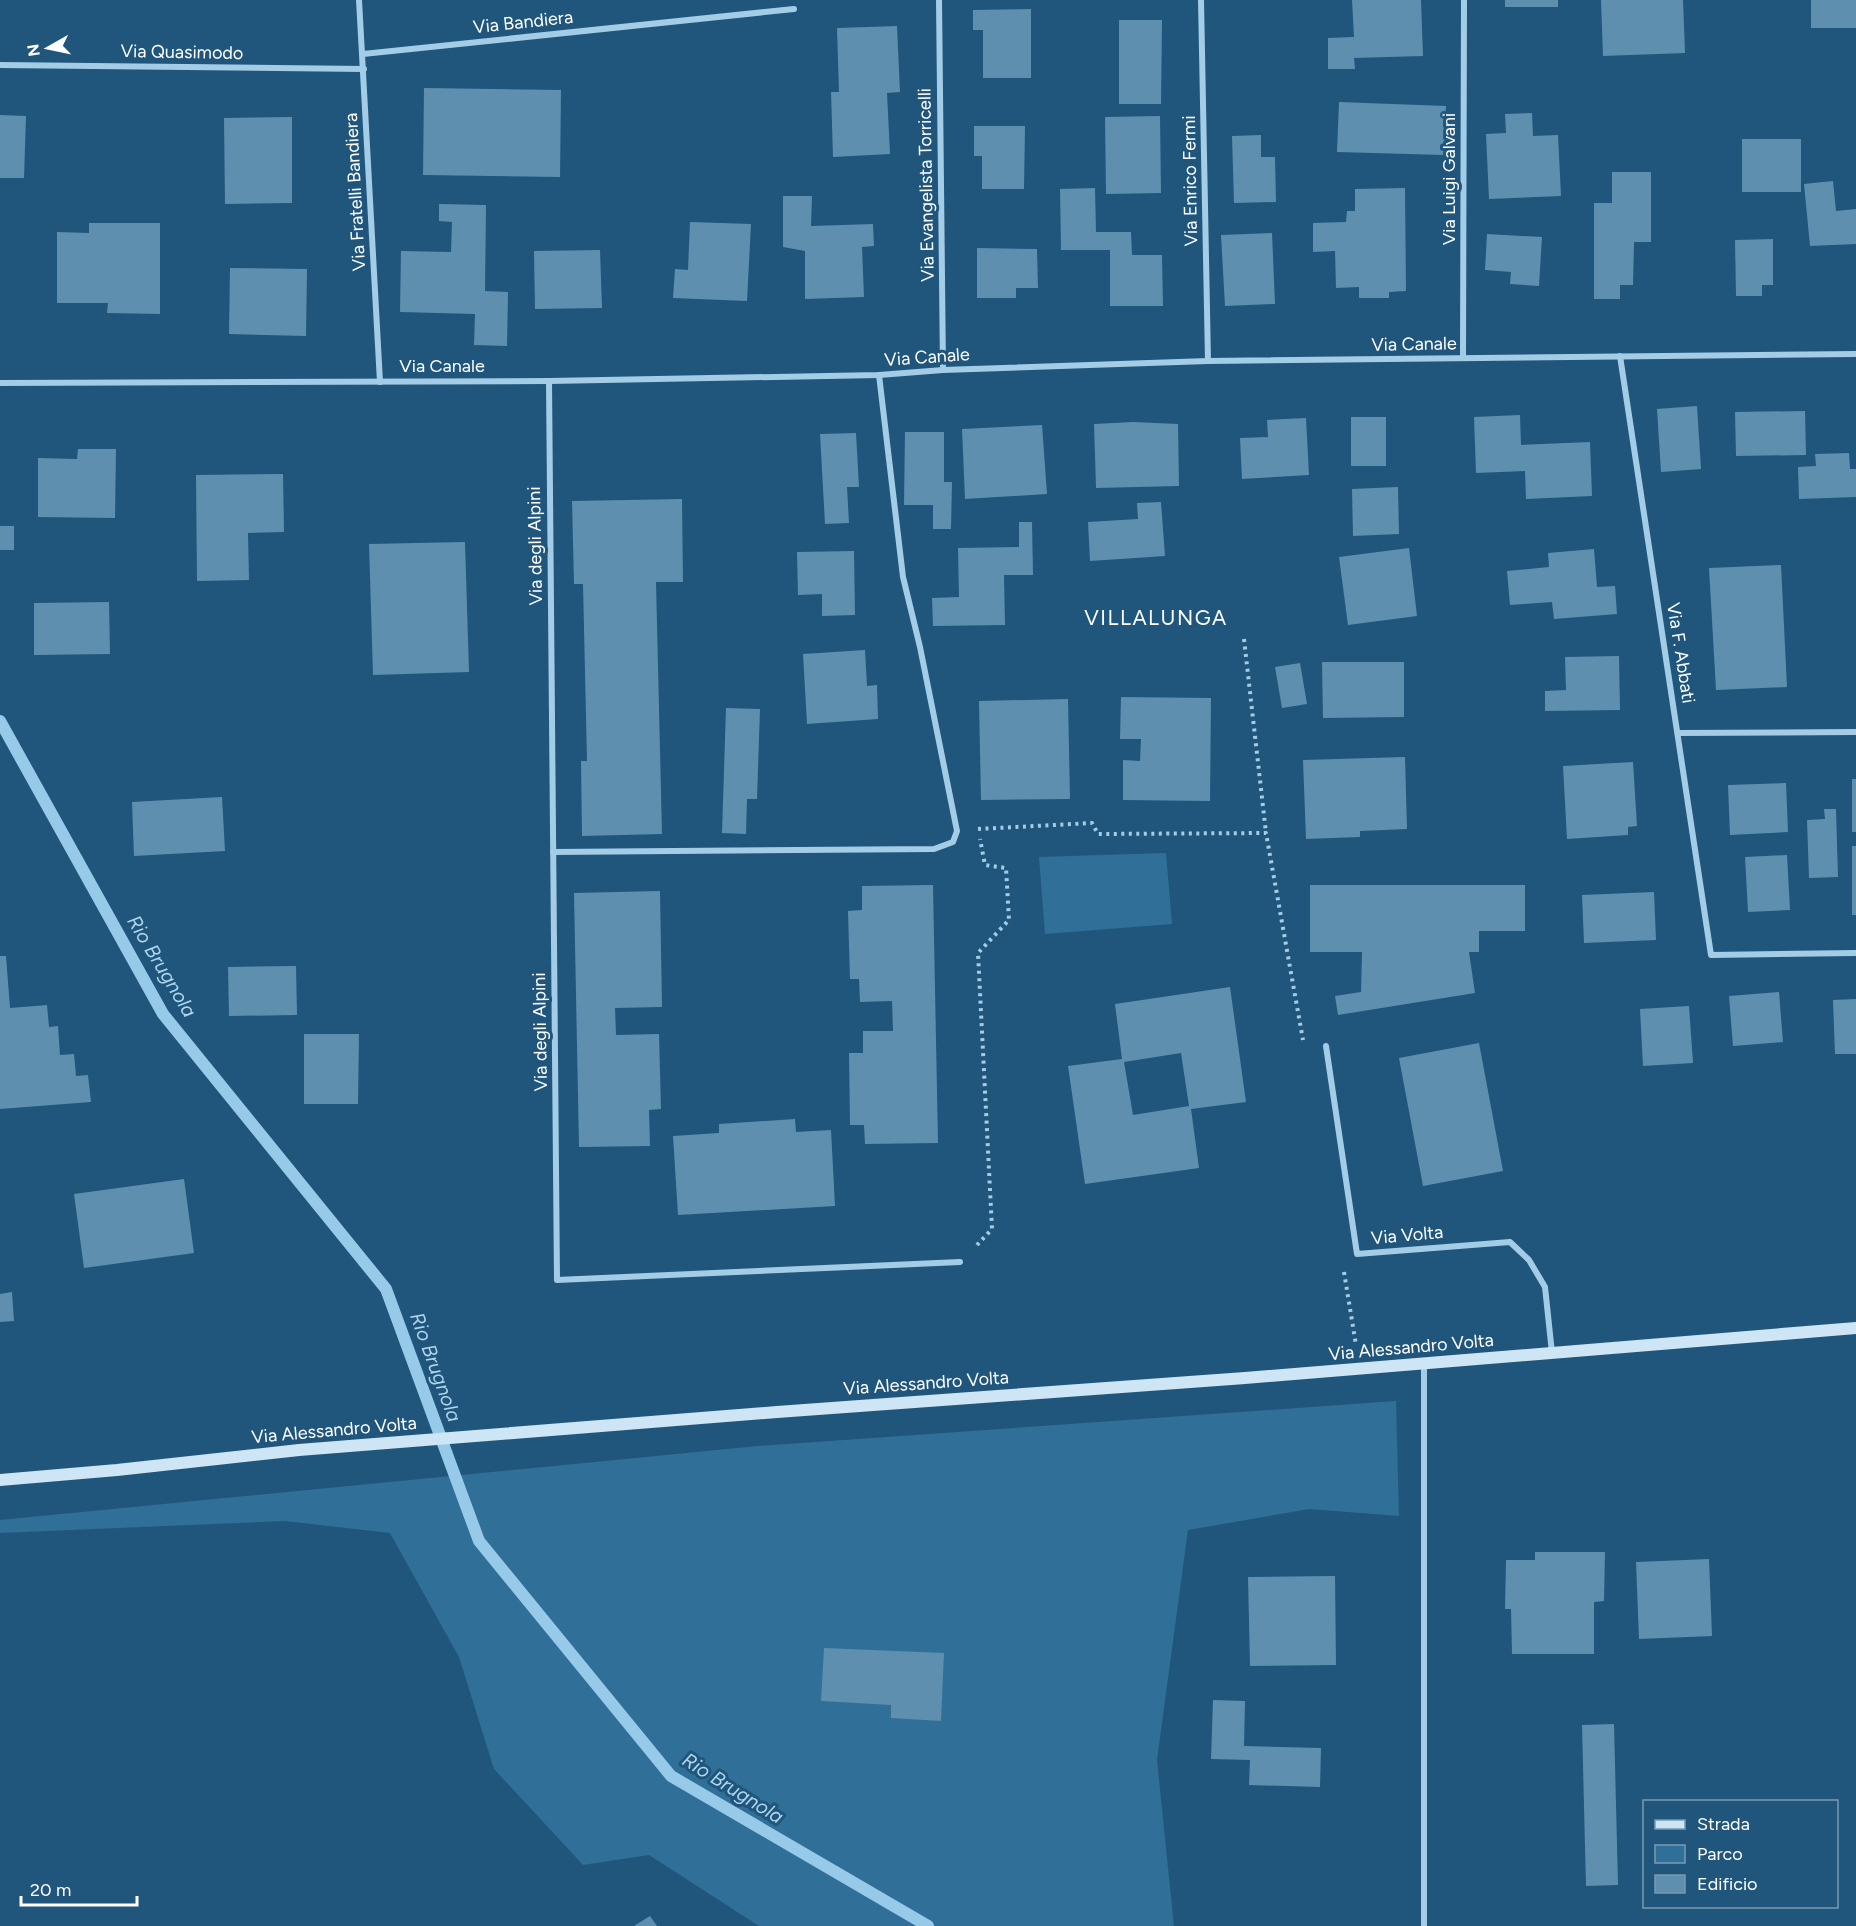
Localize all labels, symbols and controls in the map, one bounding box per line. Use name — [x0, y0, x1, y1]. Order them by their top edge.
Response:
street label: Via Bandiera — [472, 6, 574, 38]
north arrow — [18, 18, 78, 78]
street label: Via Quasimodo — [120, 40, 244, 64]
text: N — [23, 43, 44, 58]
street label: Via Evangelista Torricelli — [913, 88, 939, 282]
street label: Via Fratelli Bandiera — [340, 112, 370, 272]
street label: Via Luigi Galvani — [1438, 113, 1460, 245]
street label: Via Enrico Fermi — [1178, 115, 1202, 247]
street label: Via Canale — [1371, 332, 1457, 356]
street label: Via Canale — [884, 343, 971, 371]
street label: Via Canale — [399, 355, 485, 377]
street label: Via degli Alpini — [523, 486, 547, 606]
street label: Via F. Abbati — [1662, 601, 1700, 705]
district label: VILLALUNGA — [1084, 605, 1228, 630]
water label: Rio Brugnola — [122, 911, 202, 1022]
street label: Via degli Alpini — [528, 972, 552, 1092]
street label: Via Volta — [1370, 1221, 1444, 1249]
water label: Rio Brugnola — [405, 1309, 467, 1425]
street label: Via Alessandro Volta — [1327, 1329, 1495, 1365]
street label: Via Alessandro Volta — [843, 1366, 1009, 1400]
street label: Via Alessandro Volta — [250, 1412, 418, 1448]
water label: Rio Brugnola — [678, 1747, 788, 1829]
legend — [1643, 1800, 1838, 1908]
text: Strada — [1697, 1813, 1750, 1835]
text: Parco — [1697, 1843, 1743, 1865]
scale bar — [21, 1869, 136, 1907]
text: Edificio — [1697, 1873, 1758, 1895]
text: 20 m — [30, 1879, 71, 1901]

